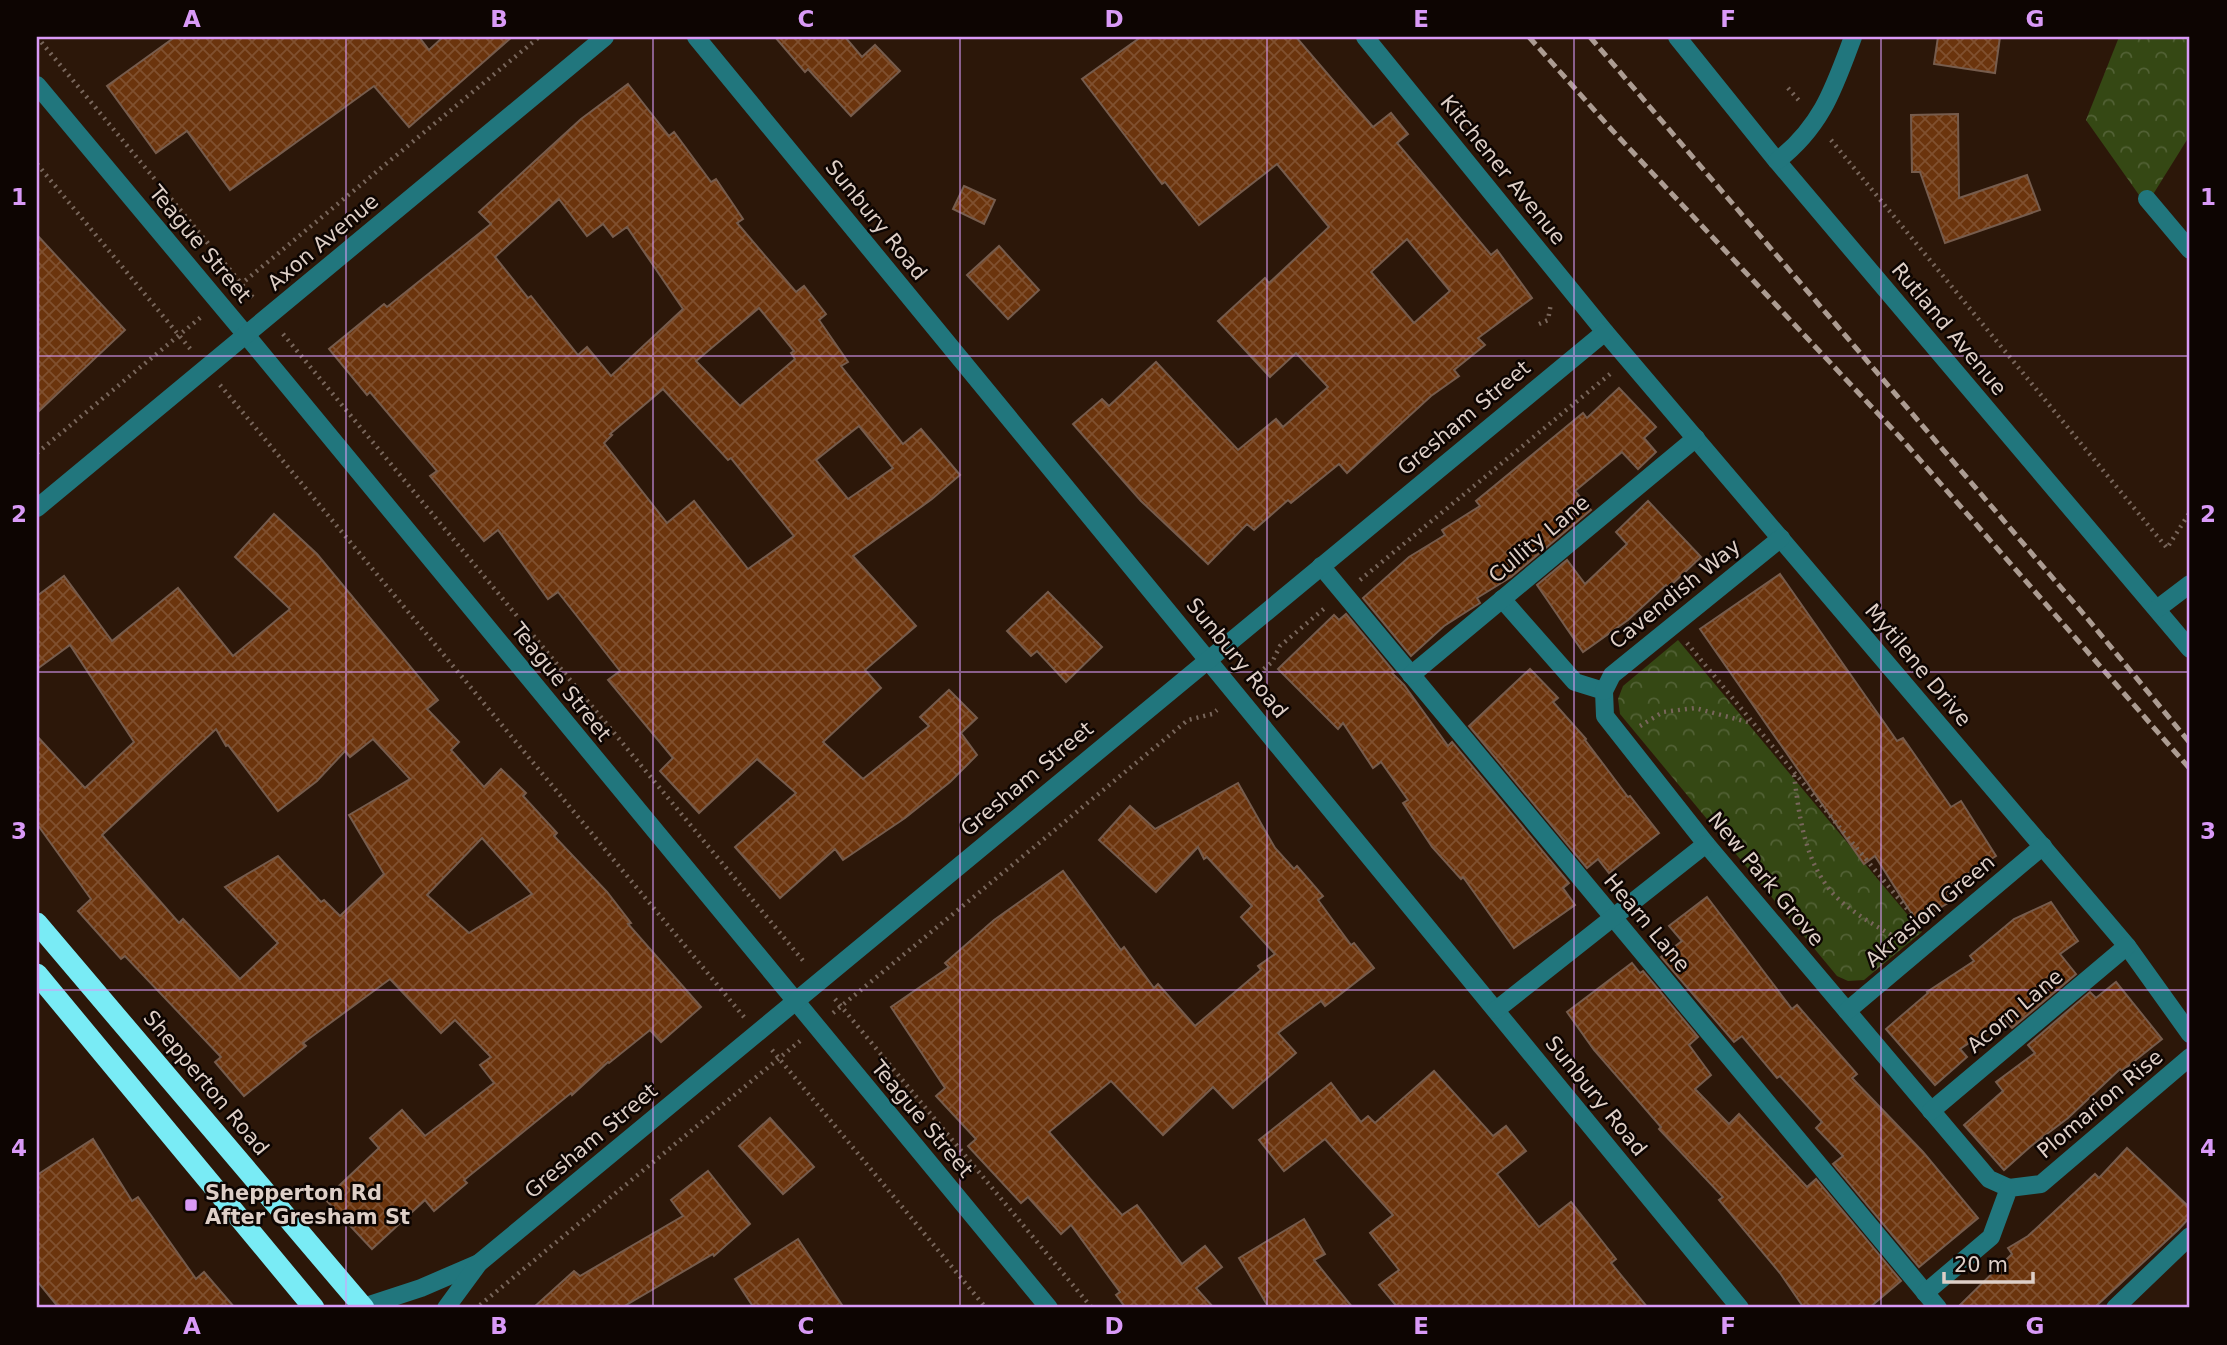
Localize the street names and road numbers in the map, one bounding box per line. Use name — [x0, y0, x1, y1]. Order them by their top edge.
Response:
street label: Kitchener Avenue — [1435, 90, 1571, 250]
street label: Sunbury Road — [820, 155, 932, 285]
street label: Teague Street — [144, 180, 256, 307]
street label: Axon Avenue — [263, 189, 383, 295]
street label: Rutland Avenue — [1887, 258, 2011, 400]
street label: Gresham Street — [1393, 356, 1535, 480]
street label: Cullity Lane — [1484, 490, 1594, 588]
street label: Cavendish Way — [1605, 534, 1745, 654]
street label: Sunbury Road — [1181, 593, 1293, 723]
street label: Mytilene Drive — [1860, 599, 1976, 731]
street label: Teague Street — [505, 617, 616, 746]
street label: Gresham Street — [956, 717, 1098, 841]
street label: New Park Grove — [1703, 807, 1829, 951]
street label: Akrasion Green — [1861, 850, 1999, 972]
street label: Hearn Lane — [1599, 869, 1695, 977]
street label: Acorn Lane — [1962, 964, 2068, 1058]
street label: Shepperton Road — [138, 1006, 274, 1160]
street label: Sunbury Road — [1540, 1031, 1652, 1161]
street label: Plomarion Rise — [2032, 1045, 2168, 1163]
street label: Teague Street — [866, 1055, 978, 1182]
street label: Gresham Street — [520, 1079, 662, 1203]

